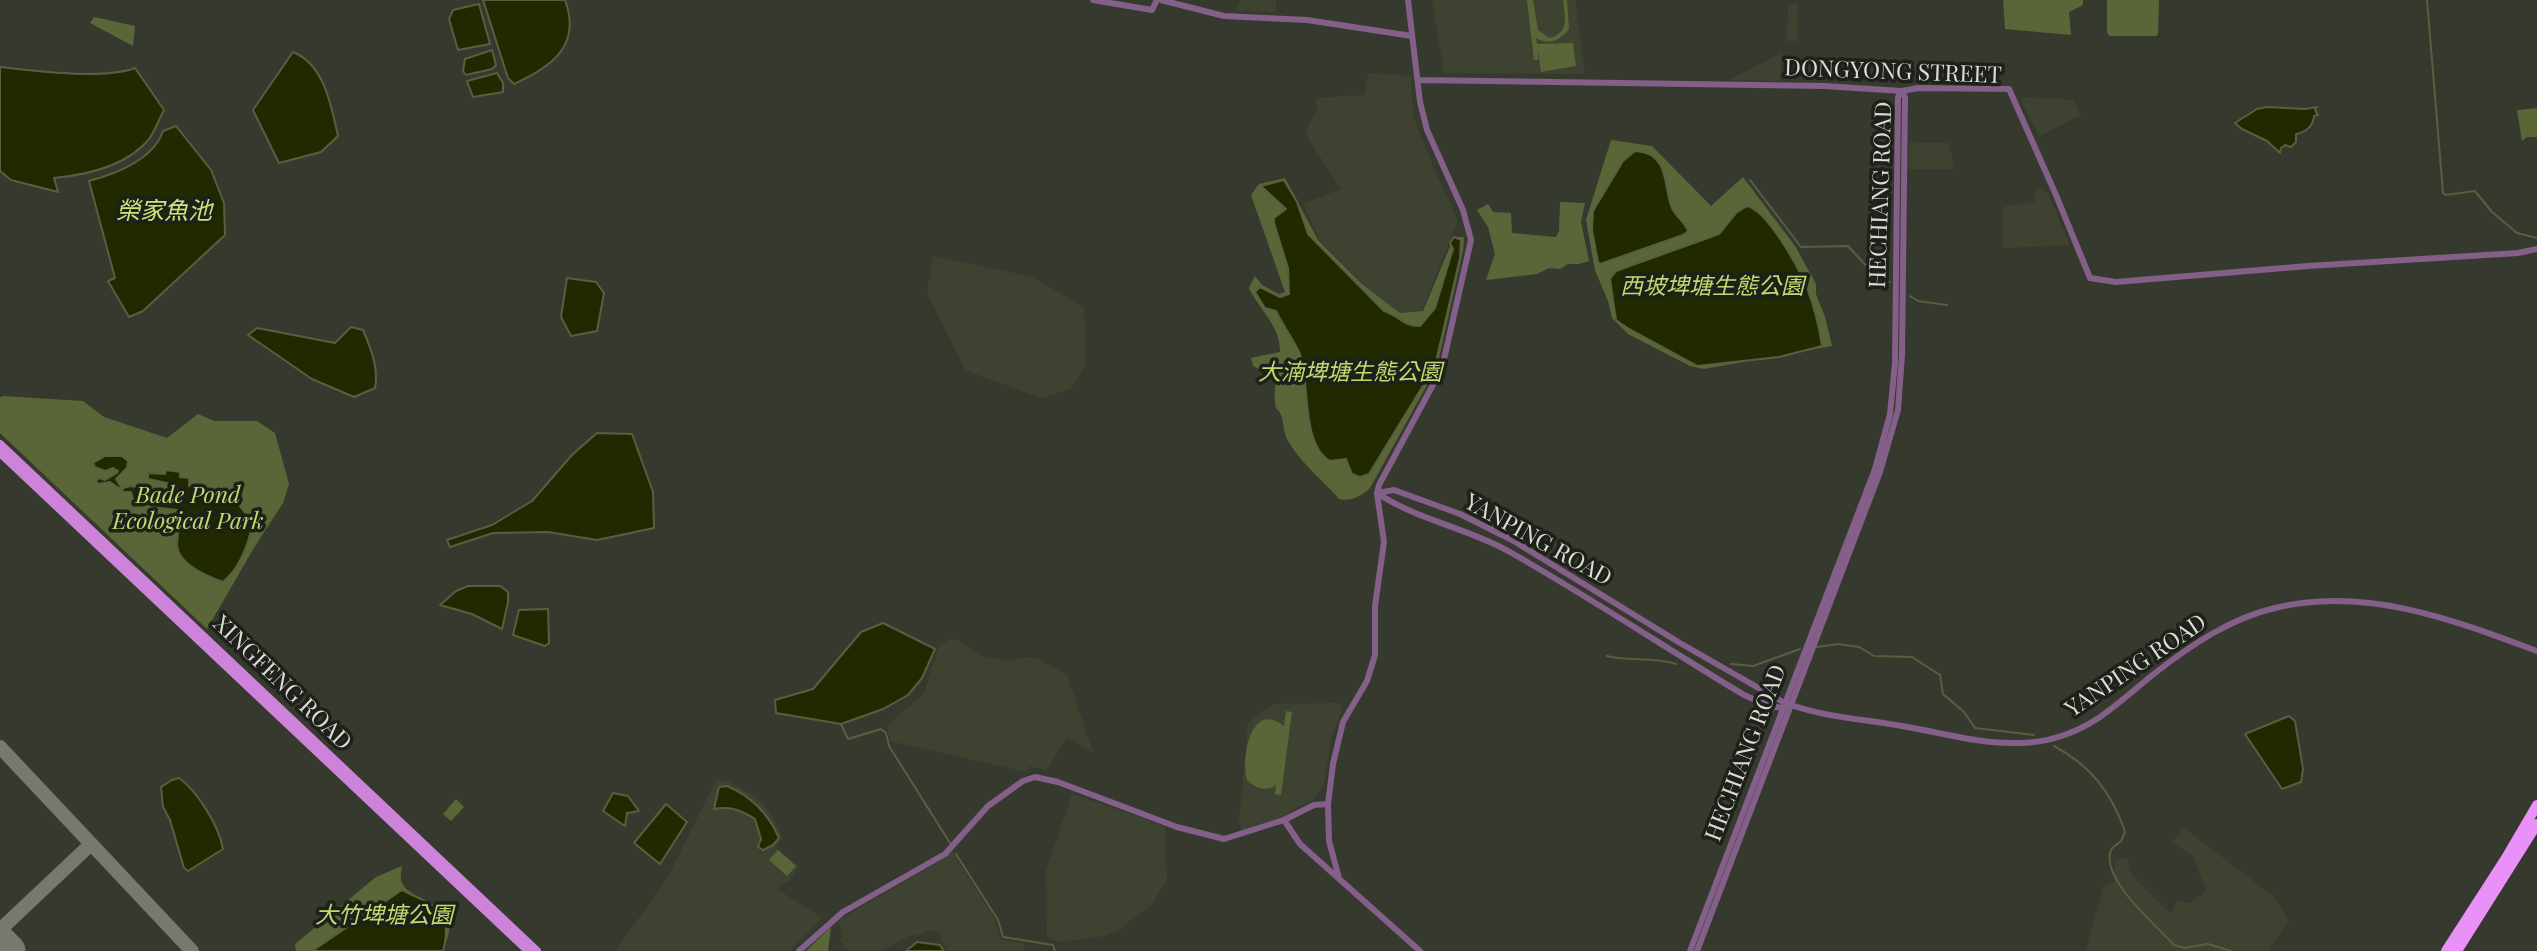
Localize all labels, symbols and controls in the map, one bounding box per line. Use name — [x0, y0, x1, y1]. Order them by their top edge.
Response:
street label: DONGYONG STREET — [1784, 54, 2002, 90]
street label: HECHIANG ROAD — [1864, 101, 1898, 289]
water label: 榮家魚池 — [116, 198, 212, 226]
park label: 西坡埤塘生態公園 — [1620, 273, 1804, 301]
park label: 大湳埤塘生態公園 — [1258, 359, 1442, 387]
park label: Bade Pond Ecological Park — [112, 482, 264, 536]
street label: YANPING ROAD — [1460, 488, 1616, 592]
street label: YANPING ROAD — [2060, 609, 2212, 723]
street label: XINGFENG ROAD — [207, 610, 357, 756]
street label: HECHIANG ROAD — [1700, 661, 1792, 845]
park label: 大竹埤塘公園 — [315, 902, 453, 930]

